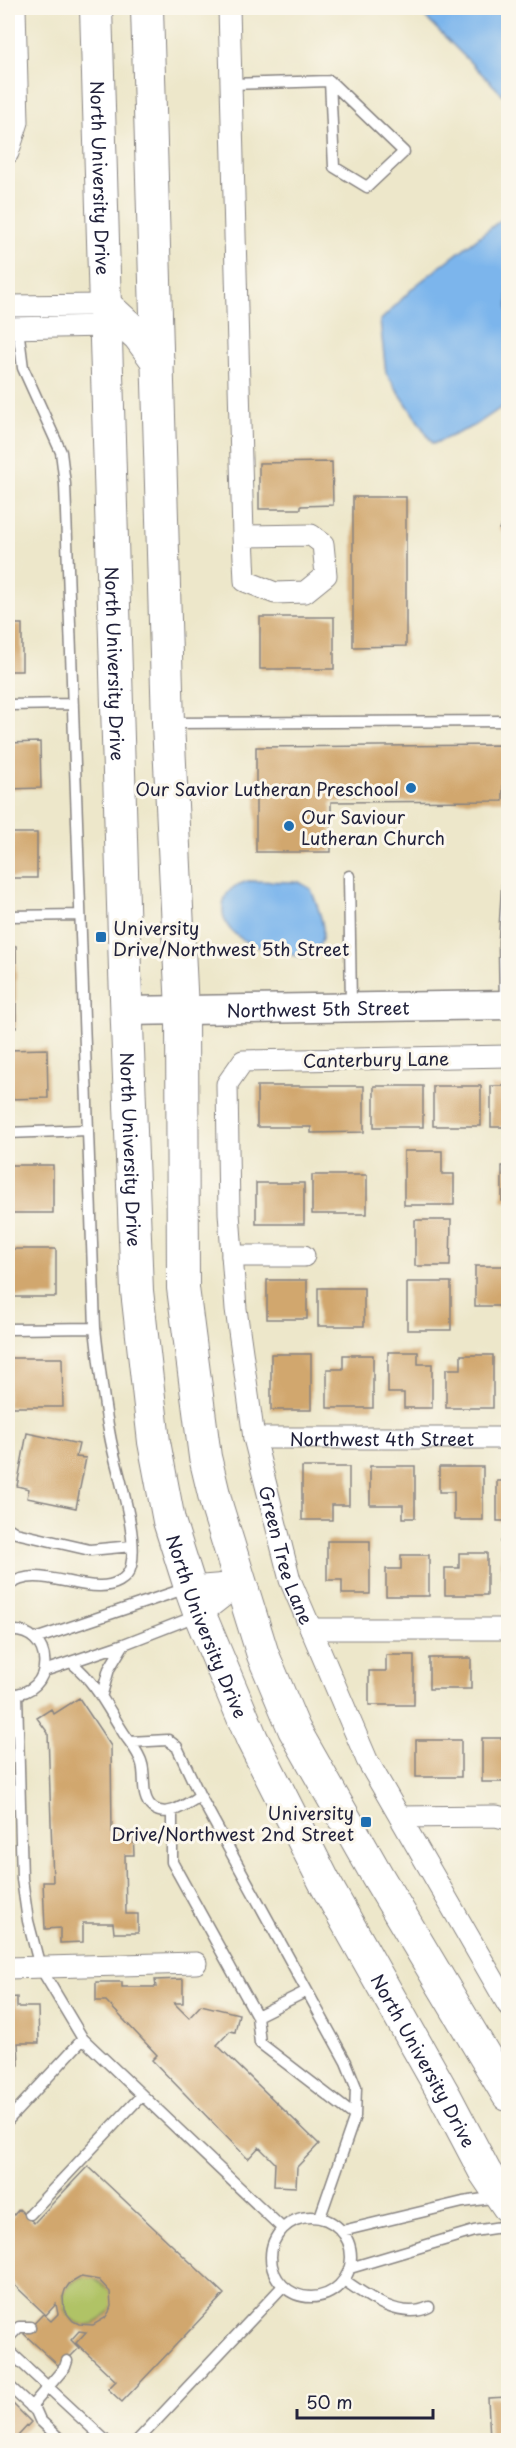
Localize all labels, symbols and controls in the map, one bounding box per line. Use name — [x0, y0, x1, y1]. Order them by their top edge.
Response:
street label: North University Drive — [85, 80, 118, 276]
street label: North University Drive — [99, 566, 132, 761]
place label: Our Savior Lutheran Preschool — [135, 775, 399, 802]
marker: Our Savior Lutheran Preschool — [404, 781, 418, 795]
place label: Our Saviour Lutheran Church — [301, 803, 445, 851]
marker: Our Saviour Lutheran Church — [282, 819, 296, 833]
place label: University Drive/Northwest 5th Street — [113, 914, 349, 962]
marker: University Drive/Northwest 5th Street — [94, 930, 108, 944]
street label: Northwest 5th Street — [226, 993, 410, 1023]
street label: Canterbury Lane — [303, 1044, 449, 1074]
street label: North University Drive — [115, 1052, 149, 1247]
street label: Northwest 4th Street — [290, 1425, 474, 1452]
street label: Green Tree Lane — [253, 1483, 321, 1628]
street label: North University Drive — [161, 1531, 255, 1722]
place label: University Drive/Northwest 2nd Street — [111, 1799, 354, 1847]
marker: University Drive/Northwest 2nd Street — [359, 1815, 373, 1829]
street label: North University Drive — [365, 1969, 483, 2152]
scale bar — [297, 2382, 434, 2420]
text: 50 m — [306, 2388, 353, 2415]

